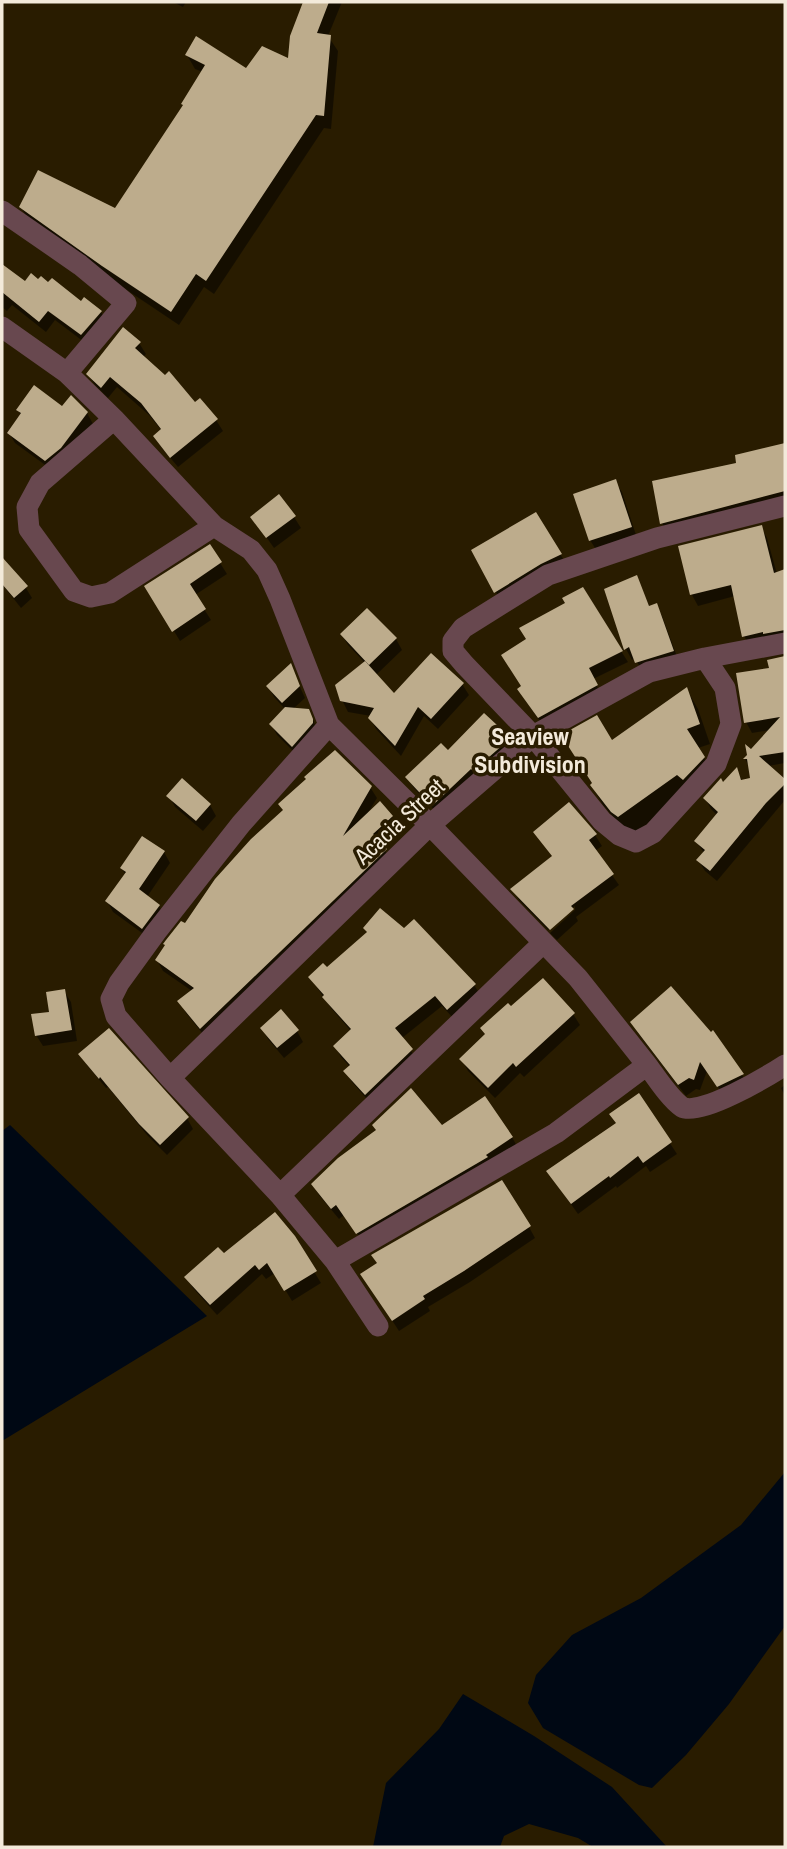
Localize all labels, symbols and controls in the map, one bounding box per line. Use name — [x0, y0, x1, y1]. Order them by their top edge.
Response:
district label: Seaview Subdivision — [474, 720, 586, 780]
street label: Acacia Street — [346, 771, 451, 872]

